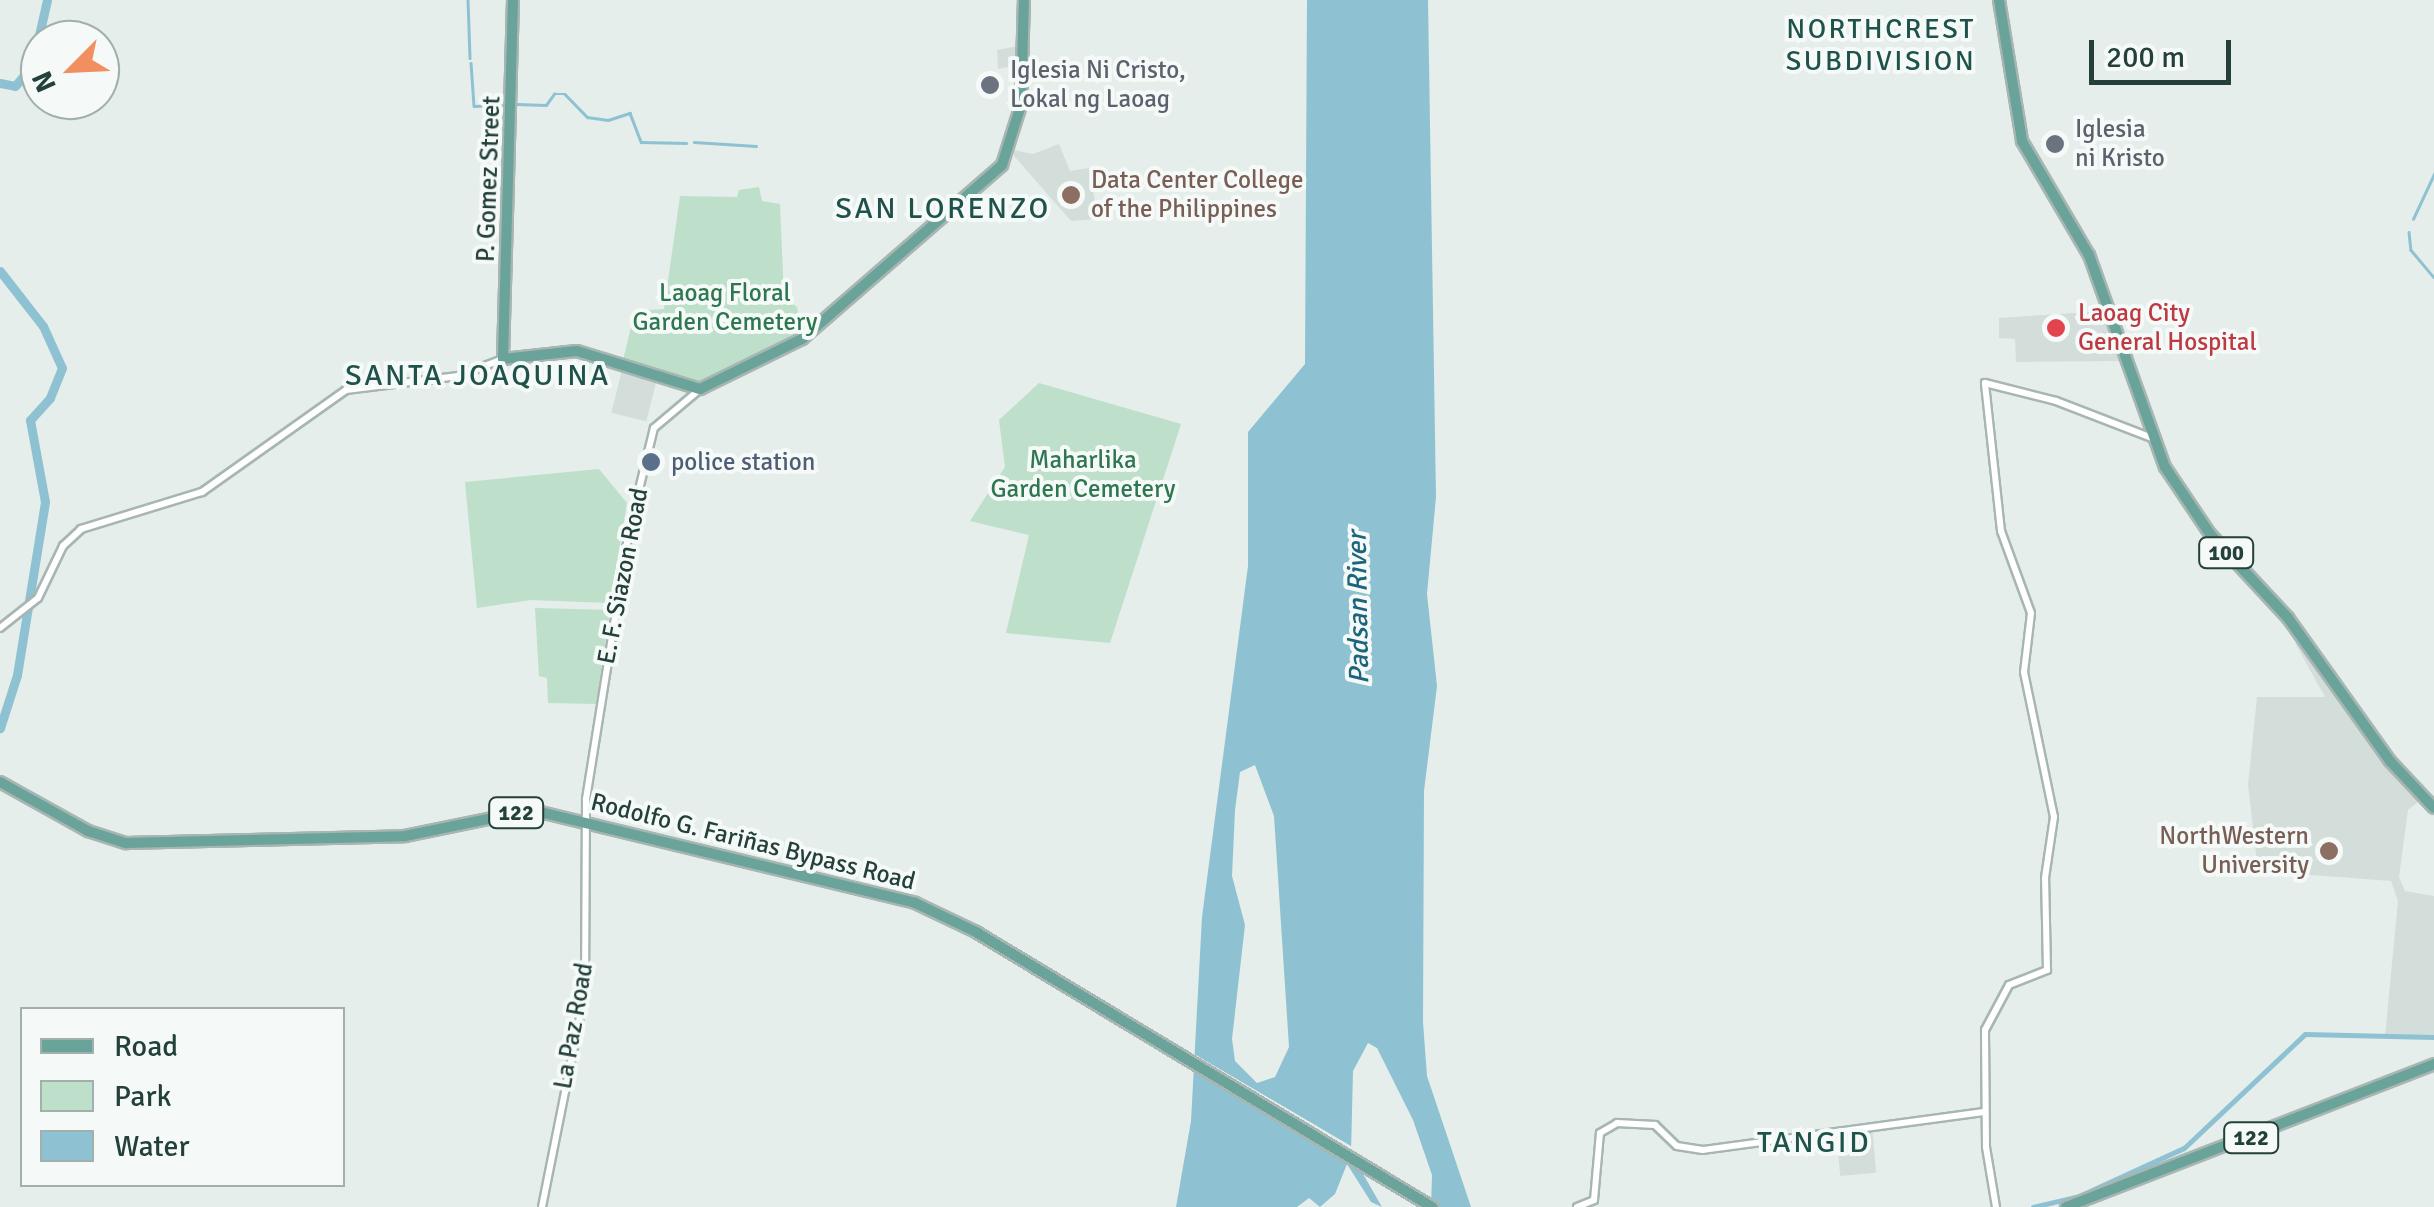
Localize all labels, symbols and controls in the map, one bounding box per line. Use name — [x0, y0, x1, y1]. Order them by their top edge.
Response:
district label: NORTHCREST SUBDIVISION — [1786, 12, 1976, 78]
north arrow — [20, 20, 120, 120]
scale bar — [2094, 20, 2236, 82]
text: 200 m — [2106, 39, 2185, 76]
place label: Iglesia Ni Cristo, Lokal ng Laoag — [1010, 56, 1186, 115]
text: N — [25, 66, 64, 97]
marker: Iglesia Ni Cristo, Lokal ng Laoag — [979, 74, 1001, 96]
street label: P. Gomez Street — [471, 95, 507, 263]
place label: Iglesia ni Kristo — [2075, 115, 2165, 174]
marker: Iglesia ni Kristo — [2044, 133, 2066, 155]
place label: Data Center College of the Philippines — [1091, 166, 1303, 225]
marker: Data Center College of the Philippines — [1060, 184, 1082, 206]
district label: SAN LORENZO — [835, 191, 1051, 227]
park label: Laoag Floral Garden Cemetery — [632, 279, 818, 338]
place label: Laoag City General Hospital — [2078, 299, 2257, 358]
marker: Laoag City General Hospital — [2043, 315, 2069, 341]
district label: SANTA JOAQUINA — [345, 358, 611, 394]
park label: Maharlika Garden Cemetery — [990, 446, 1176, 505]
place label: police station — [671, 447, 815, 477]
marker: police station — [640, 451, 662, 473]
street label: E. F. Siazon Road — [591, 485, 655, 667]
water label: Padsan River — [1340, 531, 1376, 685]
road number: 100 — [2196, 536, 2256, 570]
street label: Rodolfo G. Fariñas Bypass Road — [588, 787, 918, 897]
road number: 122 — [486, 796, 546, 830]
place label: NorthWestern University — [2159, 822, 2309, 881]
marker: NorthWestern University — [2318, 840, 2340, 862]
street label: La Paz Road — [548, 961, 600, 1091]
legend — [20, 1007, 345, 1187]
text: Road — [114, 1028, 178, 1065]
text: Park — [114, 1078, 172, 1115]
road number: 122 — [2221, 1121, 2281, 1155]
district label: TANGID — [1757, 1125, 1871, 1161]
text: Water — [114, 1128, 190, 1165]

